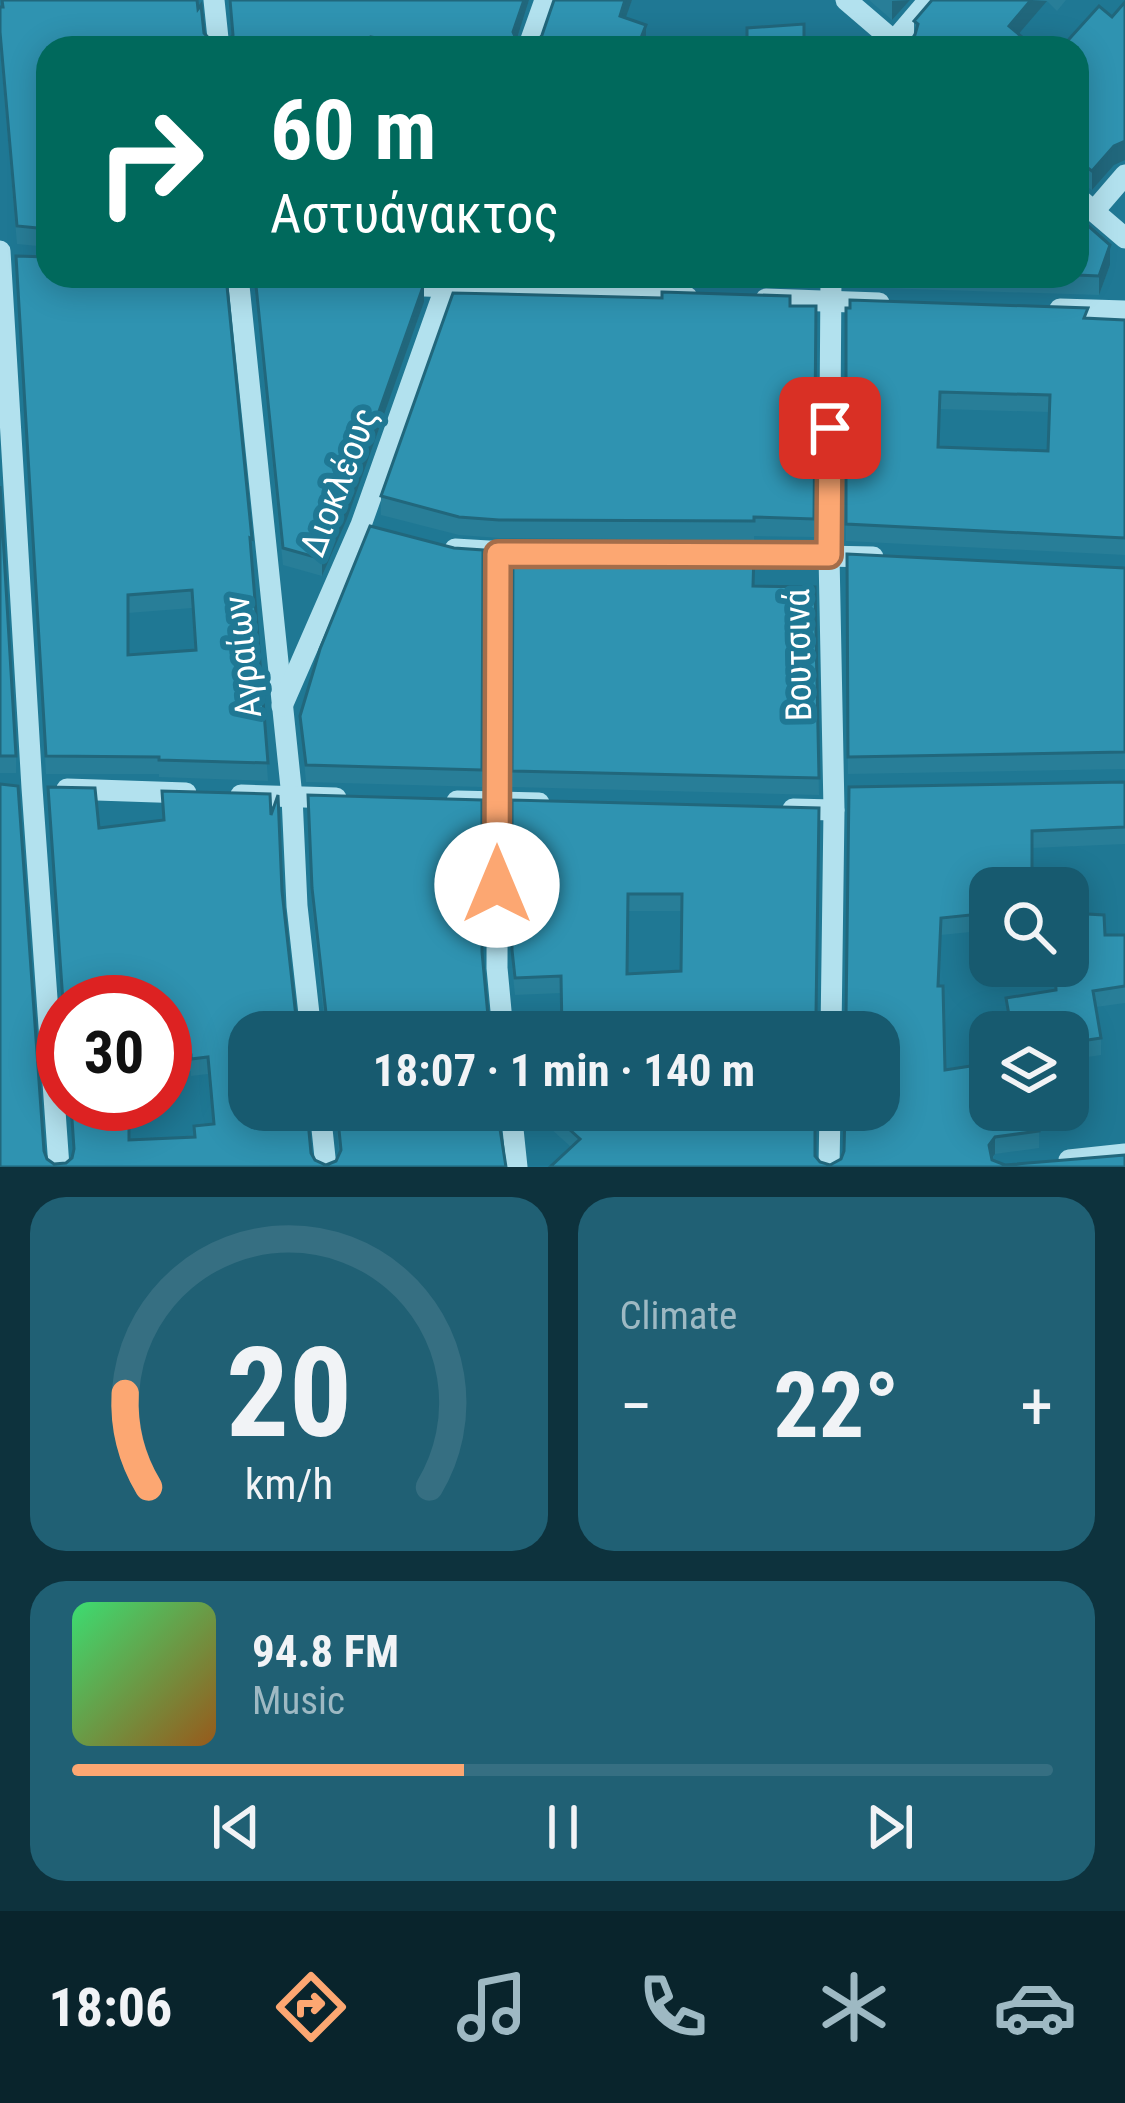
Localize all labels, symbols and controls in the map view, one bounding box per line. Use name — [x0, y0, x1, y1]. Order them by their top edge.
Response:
text: 60 m — [270, 81, 437, 180]
icon: right — [72, 84, 228, 240]
text: Αστυάνακτος — [270, 182, 559, 245]
pin — [779, 377, 881, 479]
icon: arrive — [797, 395, 863, 461]
street label: Διοκλέους — [292, 402, 386, 562]
street label: Βουτσινά — [776, 588, 820, 722]
street label: Αγραίων — [216, 594, 270, 720]
position arrow — [434, 822, 560, 948]
map controls — [969, 867, 1089, 1131]
button: search — [969, 867, 1089, 987]
speed limit sign: 30 — [36, 975, 192, 1131]
button: layers — [969, 1011, 1089, 1131]
text: 18:07 · 1 min · 140 m — [373, 1044, 755, 1097]
text: Climate — [620, 1293, 737, 1339]
text: 20 — [226, 1320, 352, 1466]
text: 22° — [773, 1354, 899, 1459]
text: − — [620, 1368, 653, 1445]
text: + — [1020, 1368, 1053, 1445]
text: km/h — [245, 1459, 333, 1509]
text: 94.8 FM — [252, 1625, 399, 1678]
text: Music — [252, 1678, 345, 1724]
icon: previous — [203, 1794, 269, 1860]
icon: pause — [530, 1794, 596, 1860]
icon: next — [857, 1794, 923, 1860]
icon: directions — [269, 1965, 353, 2049]
icon: music — [450, 1965, 534, 2049]
icon: phone — [631, 1965, 715, 2049]
icon: climate — [812, 1965, 896, 2049]
icon: car — [993, 1965, 1077, 2049]
text: 18:06 — [48, 1976, 172, 2039]

